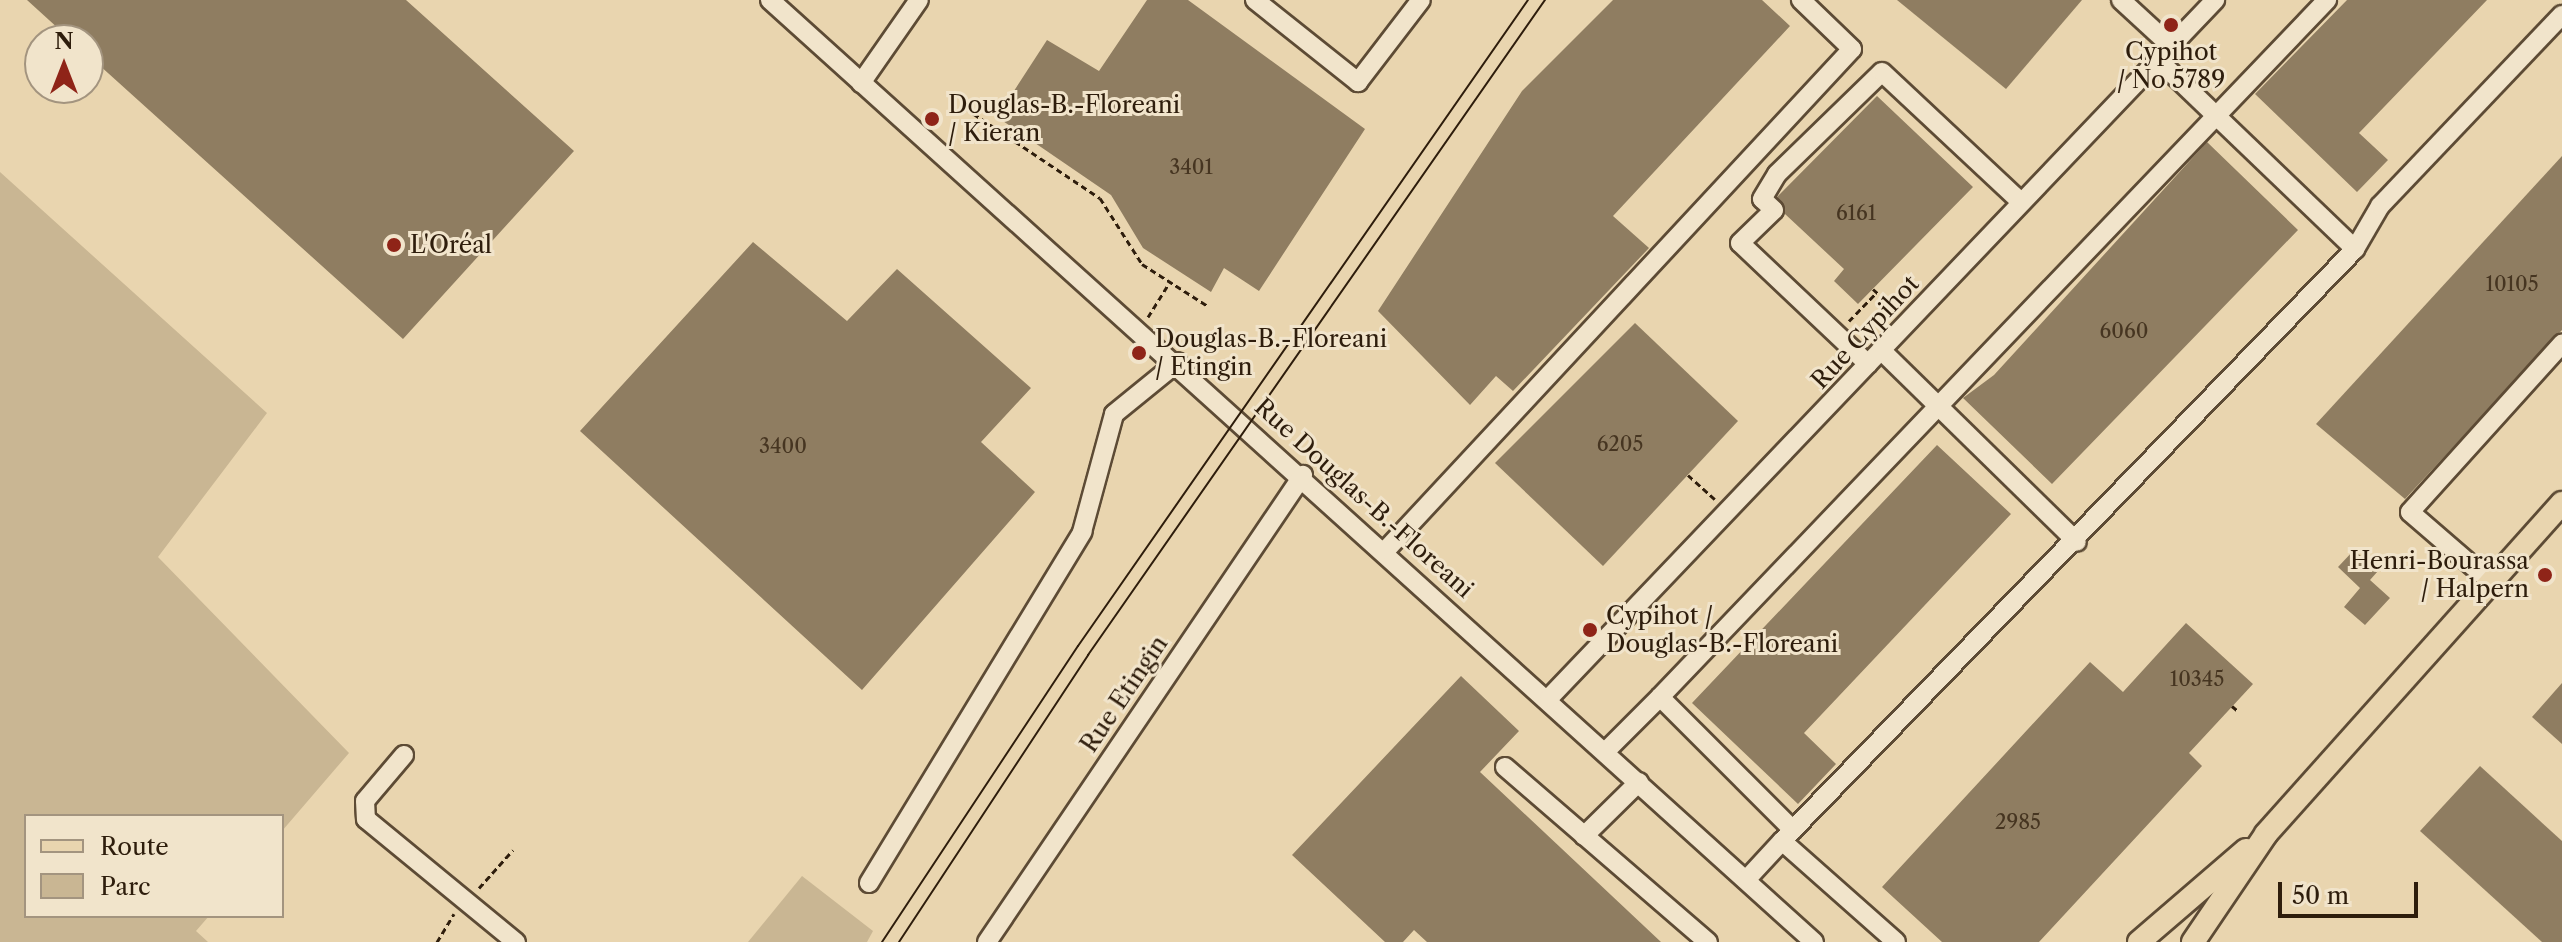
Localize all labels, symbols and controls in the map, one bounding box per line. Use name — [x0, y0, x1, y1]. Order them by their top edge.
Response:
marker: Cypihot / No 5789 — [2162, 16, 2180, 34]
north arrow — [24, 24, 104, 104]
text: N — [54, 28, 74, 55]
place label: Cypihot / No 5789 — [2117, 38, 2225, 94]
place label: Douglas-B.-Floreani / Kieran — [948, 91, 1180, 147]
marker: Douglas-B.-Floreani / Kieran — [923, 110, 941, 128]
house number: 3401 — [1169, 155, 1213, 179]
house number: 6161 — [1836, 201, 1876, 225]
place label: L'Oréal — [410, 231, 492, 259]
marker: L'Oréal — [385, 236, 403, 254]
street label: Rue Cypihot — [1805, 269, 1925, 395]
house number: 10105 — [2485, 272, 2539, 296]
house number: 6060 — [2100, 319, 2148, 343]
place label: Douglas-B.-Floreani / Etingin — [1155, 325, 1387, 381]
marker: Douglas-B.-Floreani / Etingin — [1130, 344, 1148, 362]
street label: Rue Douglas-B.-Floreani — [1249, 392, 1479, 604]
house number: 6205 — [1597, 432, 1643, 456]
house number: 3400 — [759, 434, 807, 458]
place label: Henri-Bourassa / Halpern — [2350, 547, 2529, 603]
marker: Henri-Bourassa / Halpern — [2536, 566, 2554, 584]
place label: Cypihot / Douglas-B.-Floreani — [1606, 602, 1838, 658]
marker: Cypihot / Douglas-B.-Floreani — [1581, 621, 1599, 639]
street label: Rue Etingin — [1074, 630, 1174, 758]
house number: 10345 — [2170, 667, 2224, 691]
house number: 2985 — [1995, 810, 2041, 834]
legend — [24, 814, 284, 918]
text: Route — [100, 832, 169, 861]
scale bar — [2282, 866, 2422, 916]
text: Parc — [100, 872, 151, 901]
text: 50 m — [2292, 881, 2349, 910]

